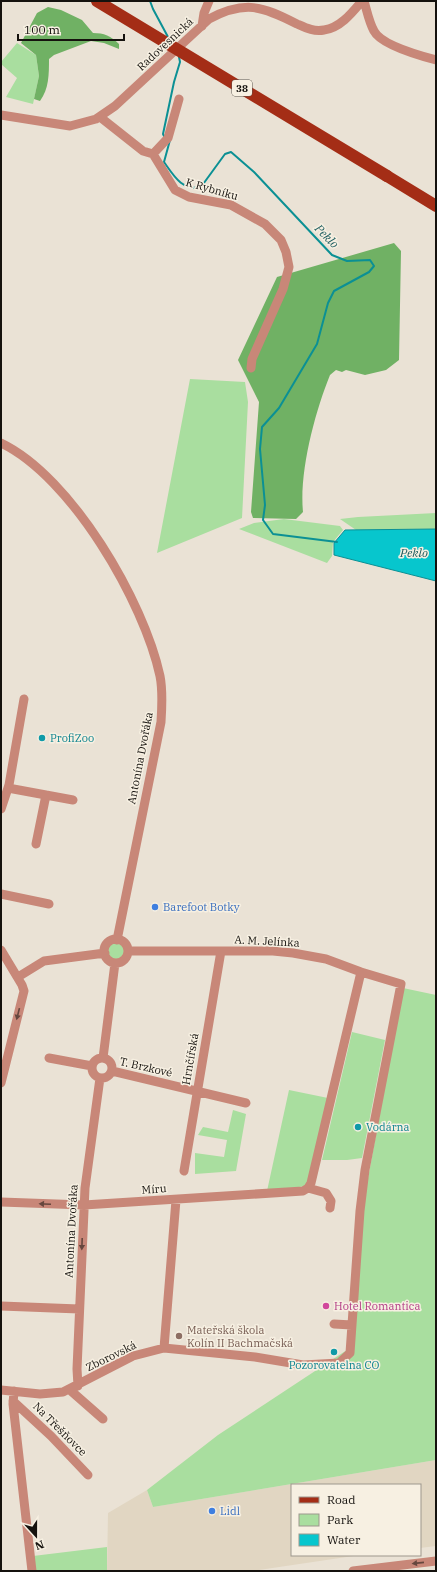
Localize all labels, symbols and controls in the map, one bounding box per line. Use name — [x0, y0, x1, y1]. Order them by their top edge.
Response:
street label: Radovesnická — [134, 14, 196, 74]
scale bar — [18, 16, 124, 42]
text: 100 m — [24, 22, 60, 37]
road number: 38 — [232, 80, 252, 96]
street label: K Rybníku — [184, 175, 240, 203]
water label: Peklo — [311, 220, 342, 251]
water label: Peklo — [399, 545, 428, 560]
street label: Antonína Dvořáka — [124, 711, 156, 805]
place label: ProfiZoo — [50, 731, 94, 745]
marker: ProfiZoo — [37, 733, 47, 743]
place label: Barefoot Botky — [163, 900, 240, 914]
marker: Barefoot Botky — [150, 902, 160, 912]
street label: A. M. Jelínka — [234, 932, 300, 950]
one-way arrow — [15, 1007, 21, 1020]
street label: Hrnčířská — [179, 1032, 201, 1086]
street label: T. Brzkové — [118, 1054, 174, 1080]
place label: Vodárna — [366, 1120, 410, 1134]
marker: Vodárna — [353, 1122, 363, 1132]
street label: Míru — [141, 1181, 167, 1197]
street label: Antonína Dvořáka — [62, 1184, 80, 1278]
one-way arrow — [39, 1200, 51, 1207]
one-way arrow — [79, 1238, 86, 1250]
place label: Hotel Romantica — [334, 1299, 420, 1313]
marker: Hotel Romantica — [321, 1301, 331, 1311]
place label: Mateřská škola Kolín II Bachmačská — [187, 1323, 293, 1350]
marker: Mateřská škola Kolín II Bachmačská — [174, 1331, 184, 1341]
street label: Zborovská — [83, 1338, 139, 1374]
marker: Pozorovatelna CO — [329, 1347, 339, 1357]
place label: Pozorovatelna CO — [289, 1358, 379, 1372]
street label: Na Třešňovce — [30, 1399, 90, 1459]
legend — [291, 1484, 421, 1556]
text: Road — [327, 1492, 356, 1507]
place label: Lidl — [220, 1504, 240, 1518]
marker: Lidl — [207, 1506, 217, 1516]
text: Park — [327, 1512, 353, 1527]
north arrow — [16, 1516, 56, 1556]
text: Water — [327, 1532, 361, 1547]
text: N — [33, 1537, 46, 1554]
one-way arrow — [412, 1560, 424, 1566]

